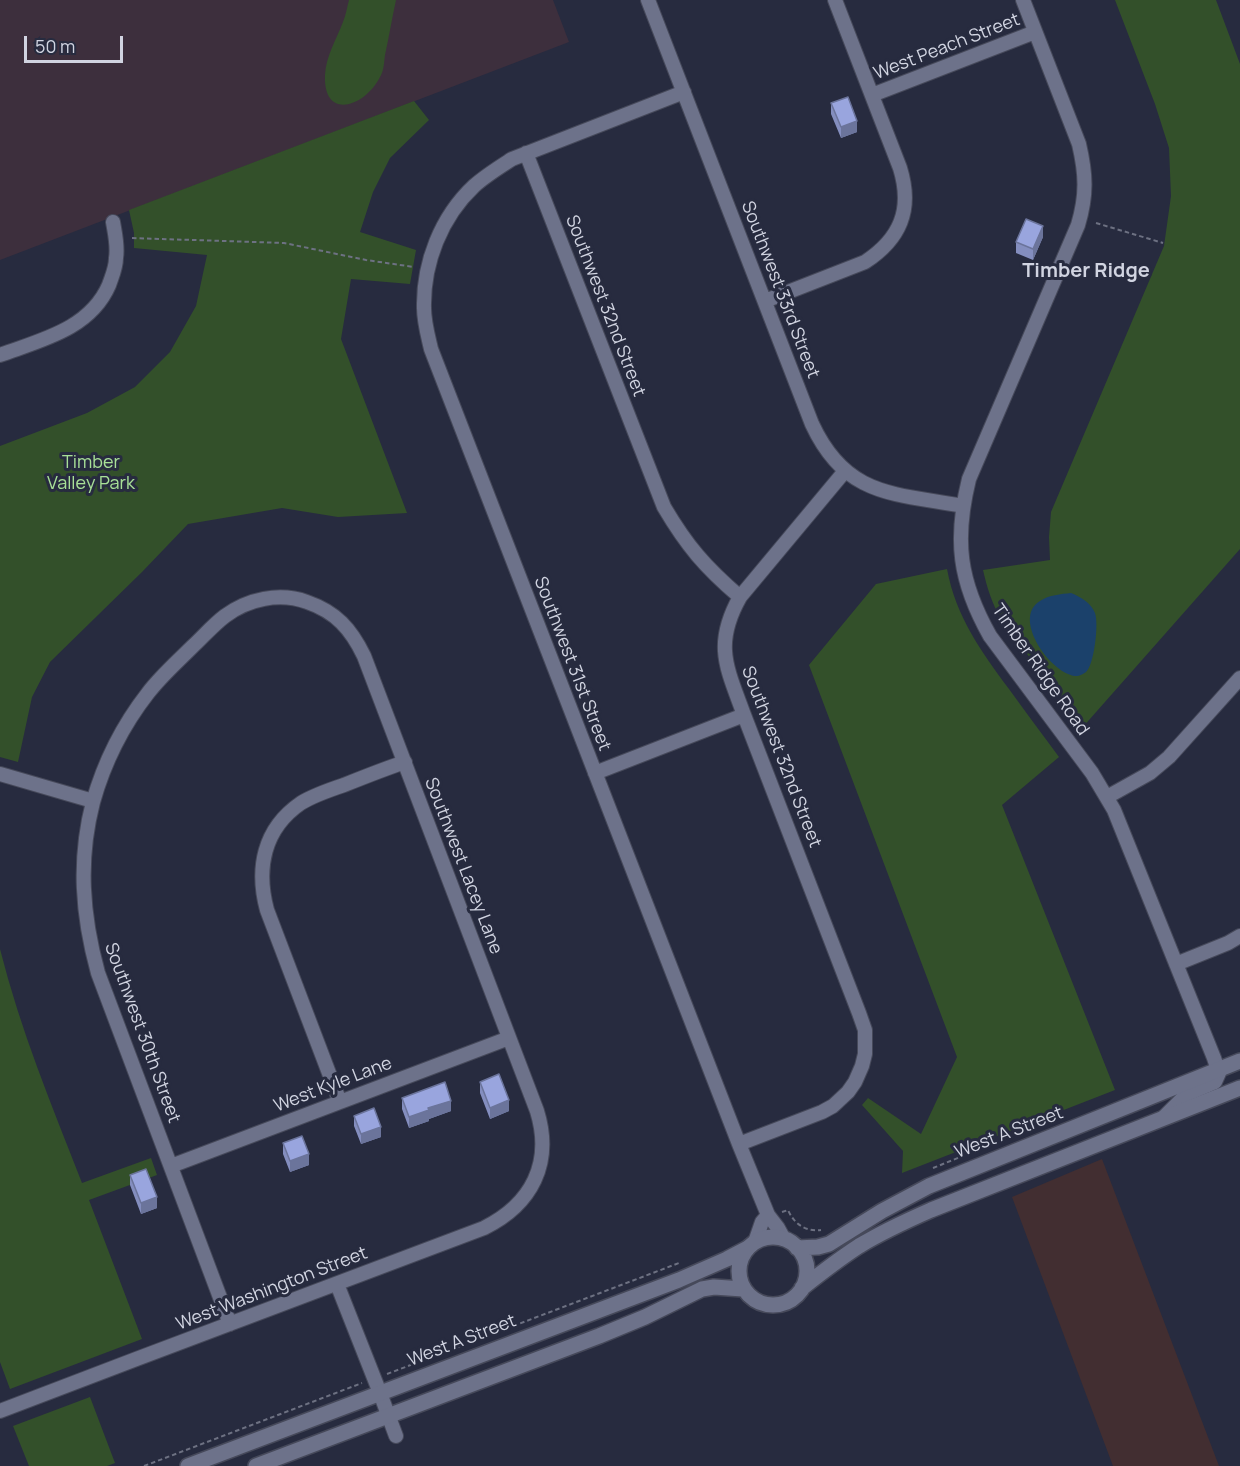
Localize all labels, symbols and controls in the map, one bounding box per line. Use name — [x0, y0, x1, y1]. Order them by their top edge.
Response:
street label: West Peach Street — [871, 9, 1023, 85]
scale bar — [27, 24, 126, 62]
text: 50 m — [35, 34, 75, 58]
street label: Southwest 33rd Street — [736, 198, 824, 382]
street label: Southwest 32nd Street — [560, 212, 650, 400]
district label: Timber Ridge — [1022, 259, 1150, 283]
park label: Timber Valley Park — [47, 452, 135, 494]
street label: Southwest 31st Street — [529, 574, 615, 754]
street label: Timber Ridge Road — [987, 600, 1093, 740]
street label: Southwest 32nd Street — [736, 663, 826, 851]
street label: Southwest Lacey Lane — [419, 775, 507, 957]
street label: Southwest 30th Street — [99, 940, 185, 1126]
street label: West Kyle Lane — [271, 1053, 395, 1117]
street label: West A Street — [952, 1102, 1066, 1164]
street label: West Washington Street — [173, 1243, 371, 1335]
street label: West A Street — [405, 1310, 519, 1372]

